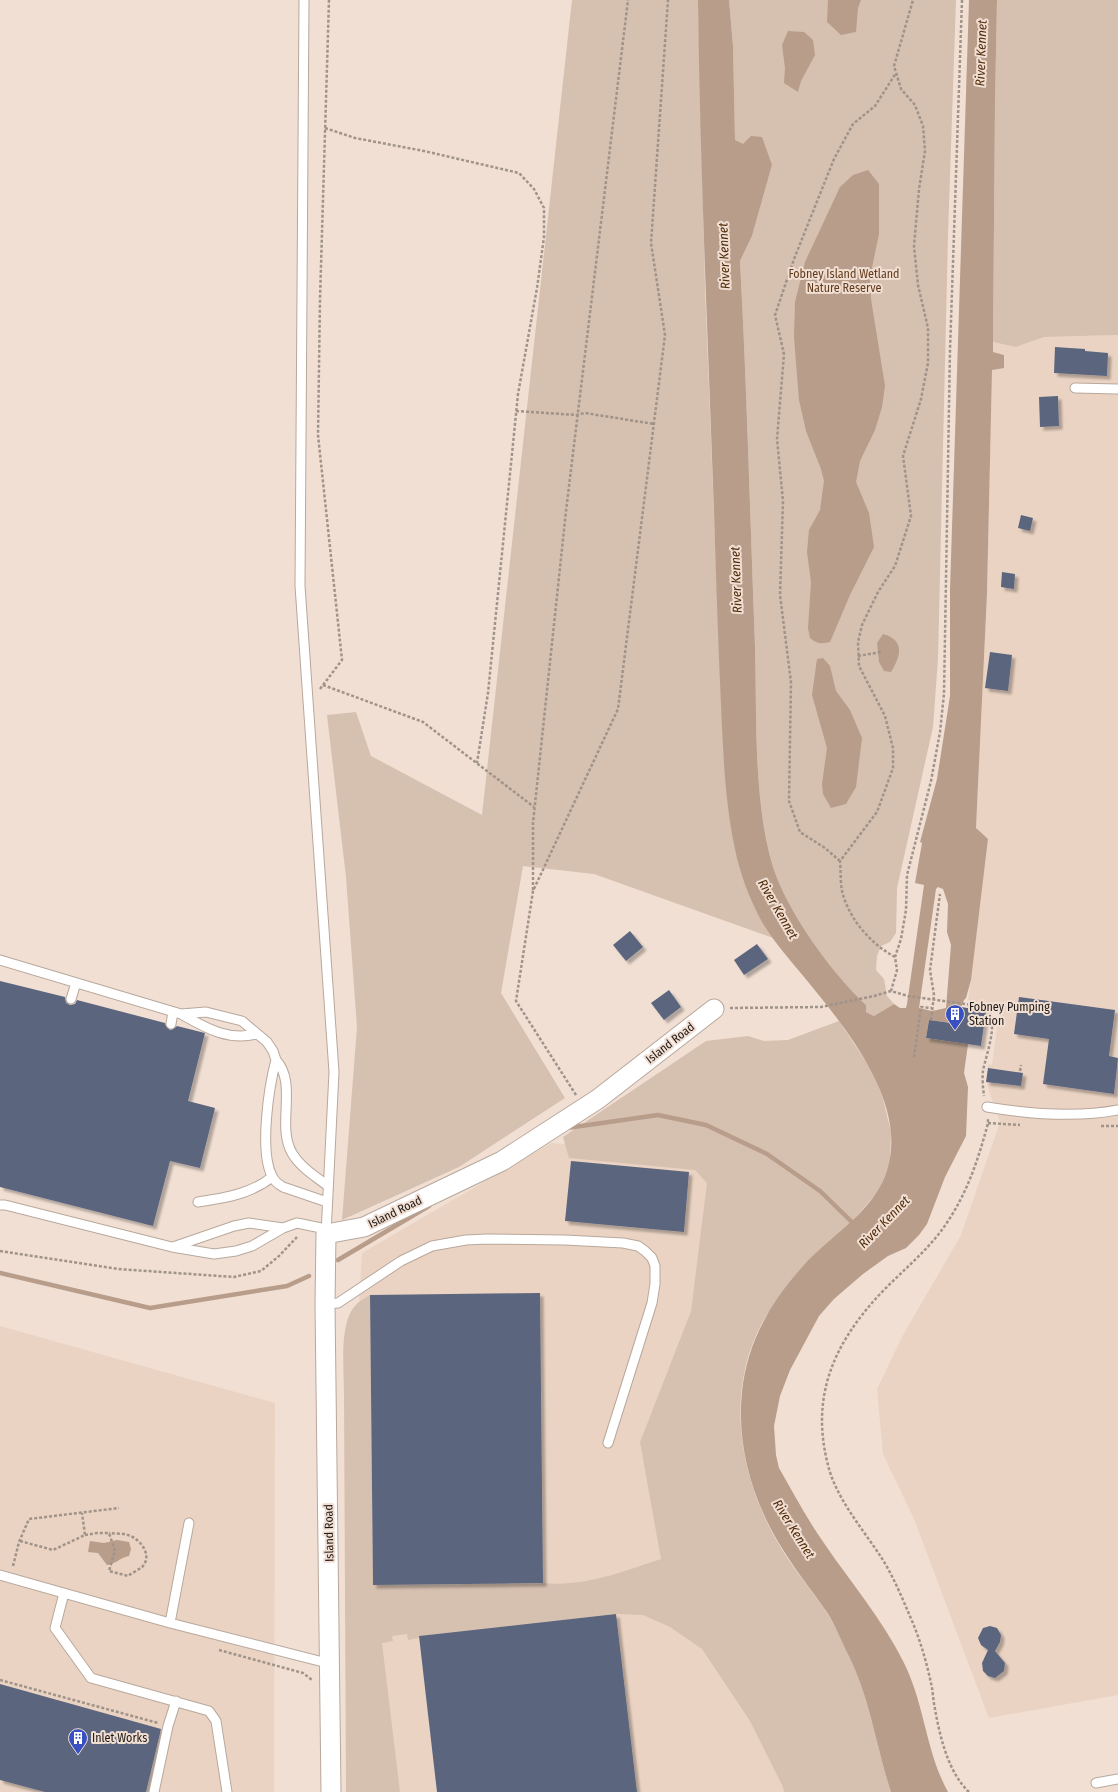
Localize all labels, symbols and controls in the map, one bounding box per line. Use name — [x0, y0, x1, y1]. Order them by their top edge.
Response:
water label: River Kennet — [972, 19, 990, 87]
water label: River Kennet — [715, 222, 733, 290]
park label: Fobney Island Wetland Nature Reserve — [788, 267, 900, 295]
water label: River Kennet — [727, 546, 745, 614]
water label: River Kennet — [755, 876, 802, 942]
place label: Fobney Pumping Station — [969, 1000, 1050, 1028]
building icon: Fobney Pumping Station — [944, 1003, 966, 1031]
street label: Island Road — [643, 1020, 697, 1066]
water label: River Kennet — [855, 1192, 913, 1251]
street label: Island Road — [366, 1193, 424, 1231]
water label: River Kennet — [770, 1497, 818, 1562]
street label: Island Road — [321, 1504, 337, 1562]
building icon: Inlet Works — [67, 1727, 89, 1755]
place label: Inlet Works — [92, 1731, 147, 1745]

